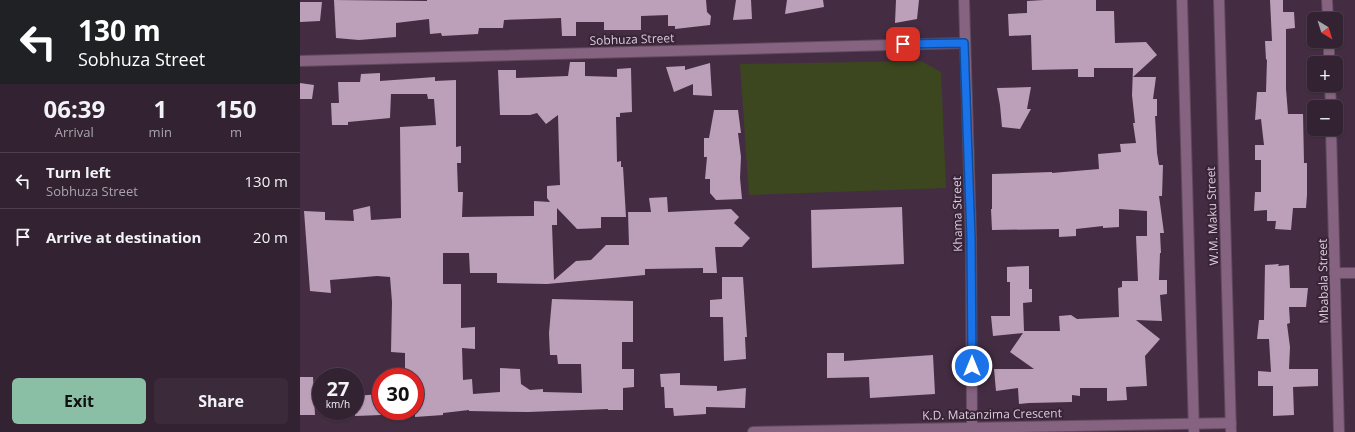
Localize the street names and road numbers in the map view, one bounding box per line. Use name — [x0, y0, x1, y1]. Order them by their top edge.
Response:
street label: Sobhuza Street — [589, 29, 675, 49]
street label: W.M. Maku Street — [1202, 166, 1222, 266]
street label: Khama Street — [948, 176, 966, 252]
street label: Mbabala Street — [1314, 238, 1332, 324]
street label: K.D. Matanzima Crescent — [922, 404, 1062, 424]

